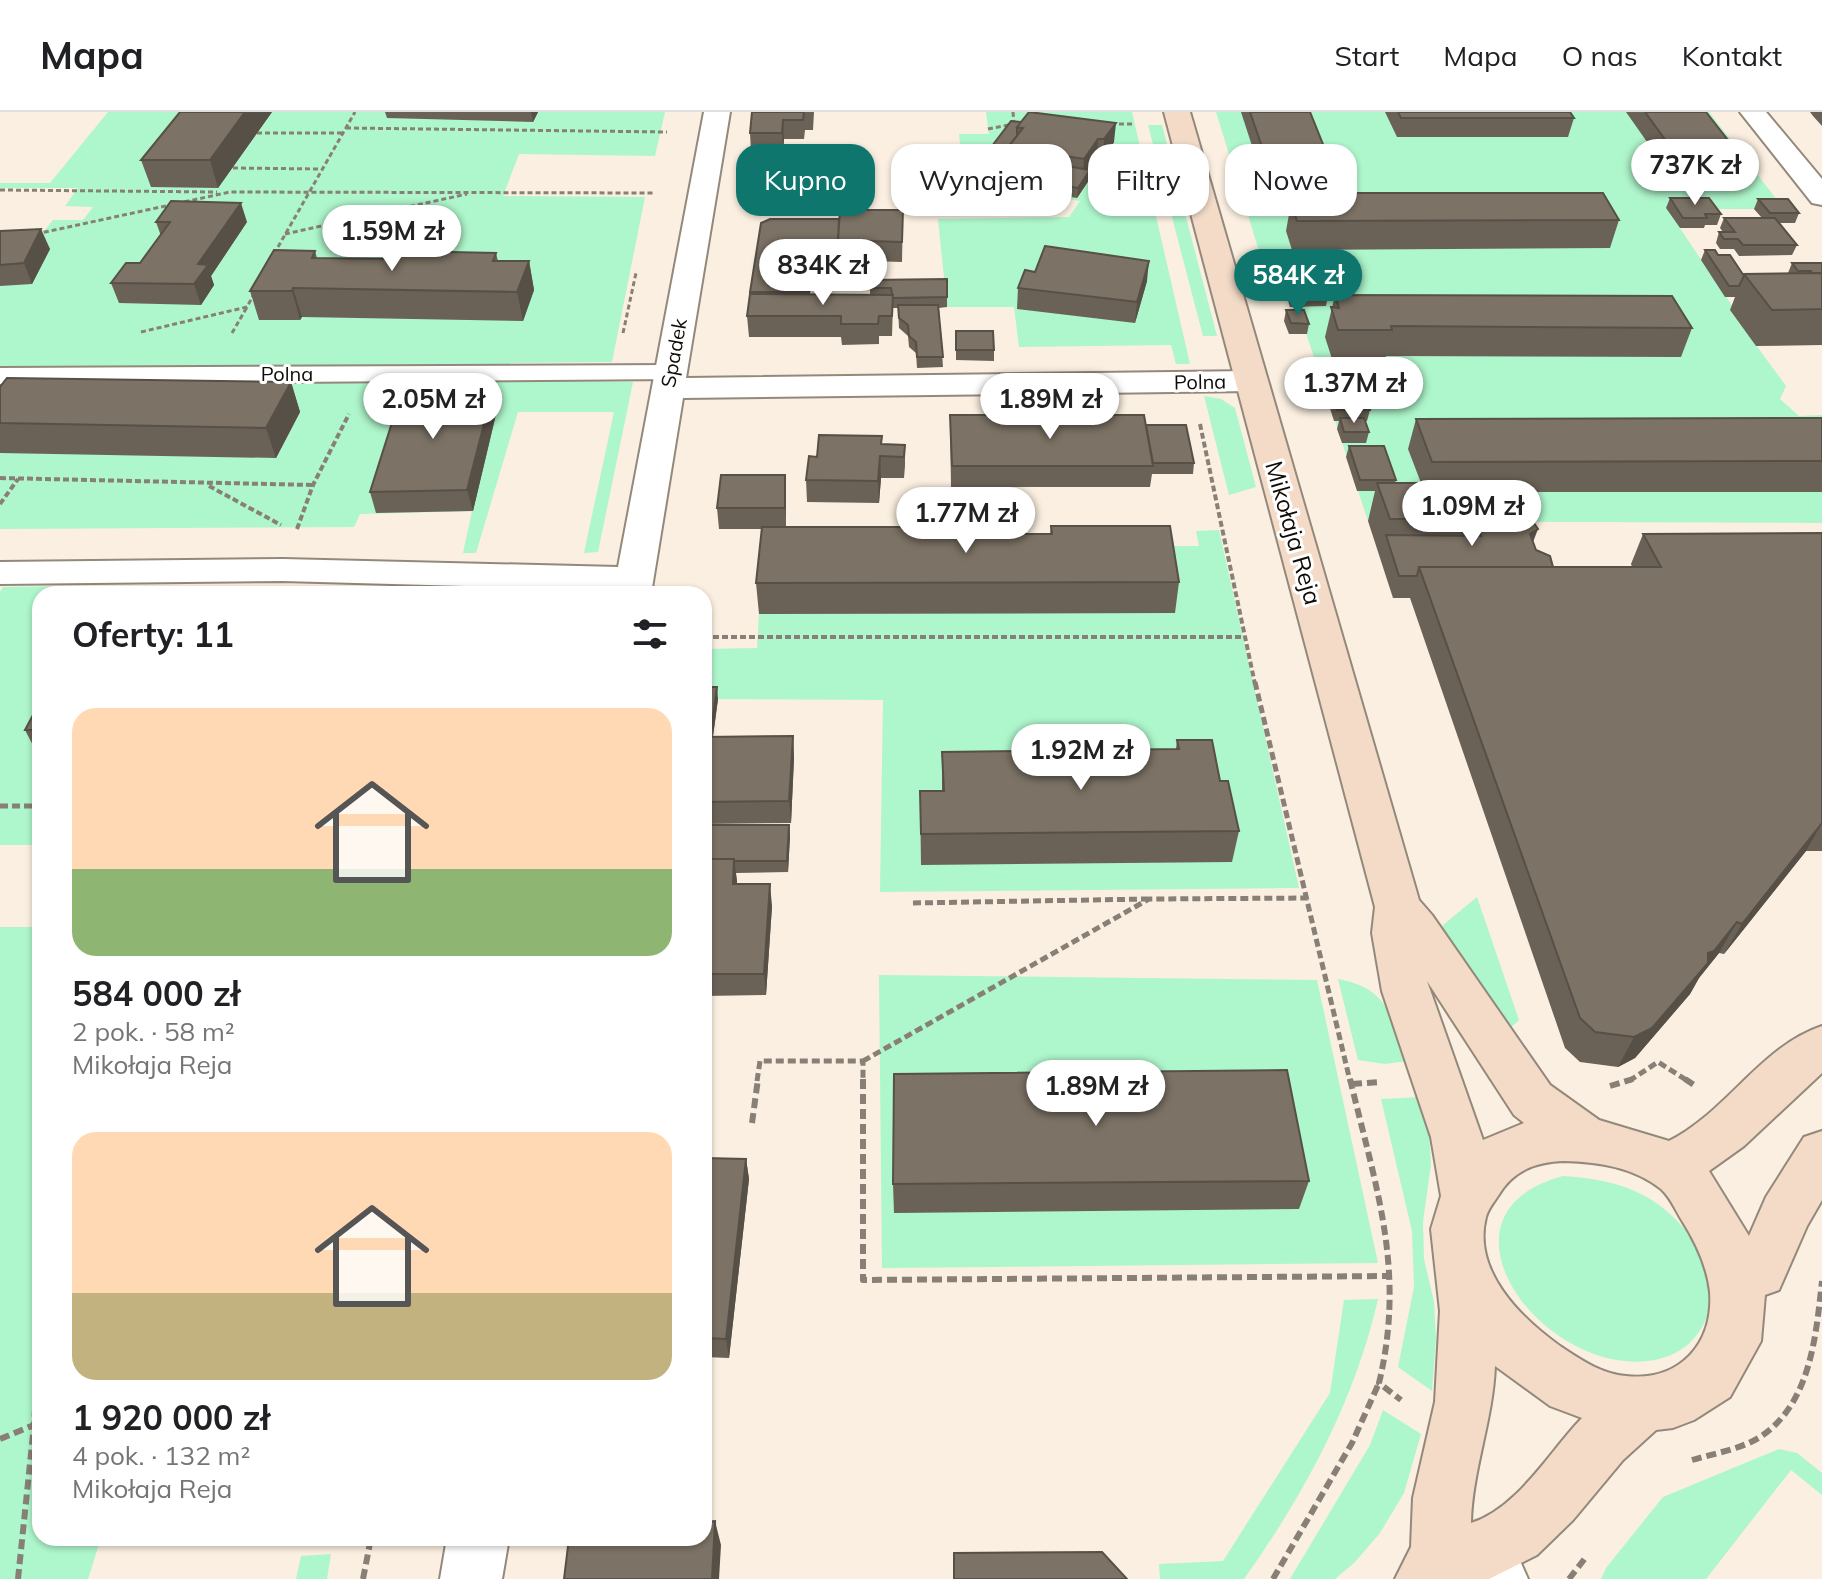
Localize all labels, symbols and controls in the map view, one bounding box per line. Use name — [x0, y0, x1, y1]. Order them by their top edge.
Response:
text: Mapa — [40, 31, 144, 79]
text: Start — [1335, 38, 1399, 73]
text: Mapa — [1443, 38, 1518, 73]
text: O nas — [1562, 38, 1638, 73]
text: Kontakt — [1682, 38, 1782, 73]
pin: 737K zł — [1621, 139, 1769, 207]
chip: Kupno — [736, 144, 875, 216]
chip: Wynajem — [891, 144, 1072, 216]
chip: Filtry — [1088, 144, 1209, 216]
chip: Nowe — [1225, 144, 1357, 216]
text: 737K zł — [1649, 148, 1741, 181]
pin: 1.59M zł — [309, 205, 475, 273]
text: 1.59M zł — [340, 214, 444, 247]
pin: 834K zł — [749, 239, 897, 307]
text: 834K zł — [777, 248, 869, 281]
pin: 584K zł — [1224, 249, 1372, 317]
text: 584K zł — [1252, 258, 1344, 291]
street label: Spadek — [655, 316, 692, 389]
pin: 1.37M zł — [1271, 357, 1437, 425]
street label: Polna — [261, 361, 313, 386]
text: 1.37M zł — [1302, 366, 1406, 399]
street label: Polna — [1174, 369, 1226, 394]
pin: 2.05M zł — [350, 373, 516, 441]
pin: 1.89M zł — [967, 373, 1133, 441]
text: 2.05M zł — [381, 382, 485, 415]
text: 1.89M zł — [998, 382, 1102, 415]
street label: Mikołaja Reja — [1259, 457, 1329, 608]
pin: 1.09M zł — [1389, 480, 1555, 548]
pin: 1.77M zł — [883, 487, 1049, 555]
text: 1.09M zł — [1420, 489, 1524, 522]
text: 1.77M zł — [914, 496, 1018, 529]
icon: filters — [628, 612, 672, 656]
text: Oferty: 11 — [72, 613, 234, 656]
pin: 1.92M zł — [998, 724, 1164, 792]
text: 1.92M zł — [1029, 733, 1133, 766]
icon: home — [300, 760, 444, 904]
text: 584 000 zł — [72, 972, 240, 1015]
text: 2 pok. · 58 m² — [72, 1015, 235, 1048]
text: Mikołaja Reja — [72, 1048, 232, 1081]
pin: 1.89M zł — [1013, 1060, 1179, 1128]
text: 1.89M zł — [1044, 1069, 1148, 1102]
icon: home — [300, 1184, 444, 1328]
text: 1 920 000 zł — [72, 1396, 270, 1439]
text: 4 pok. · 132 m² — [72, 1439, 250, 1472]
text: Mikołaja Reja — [72, 1472, 232, 1505]

